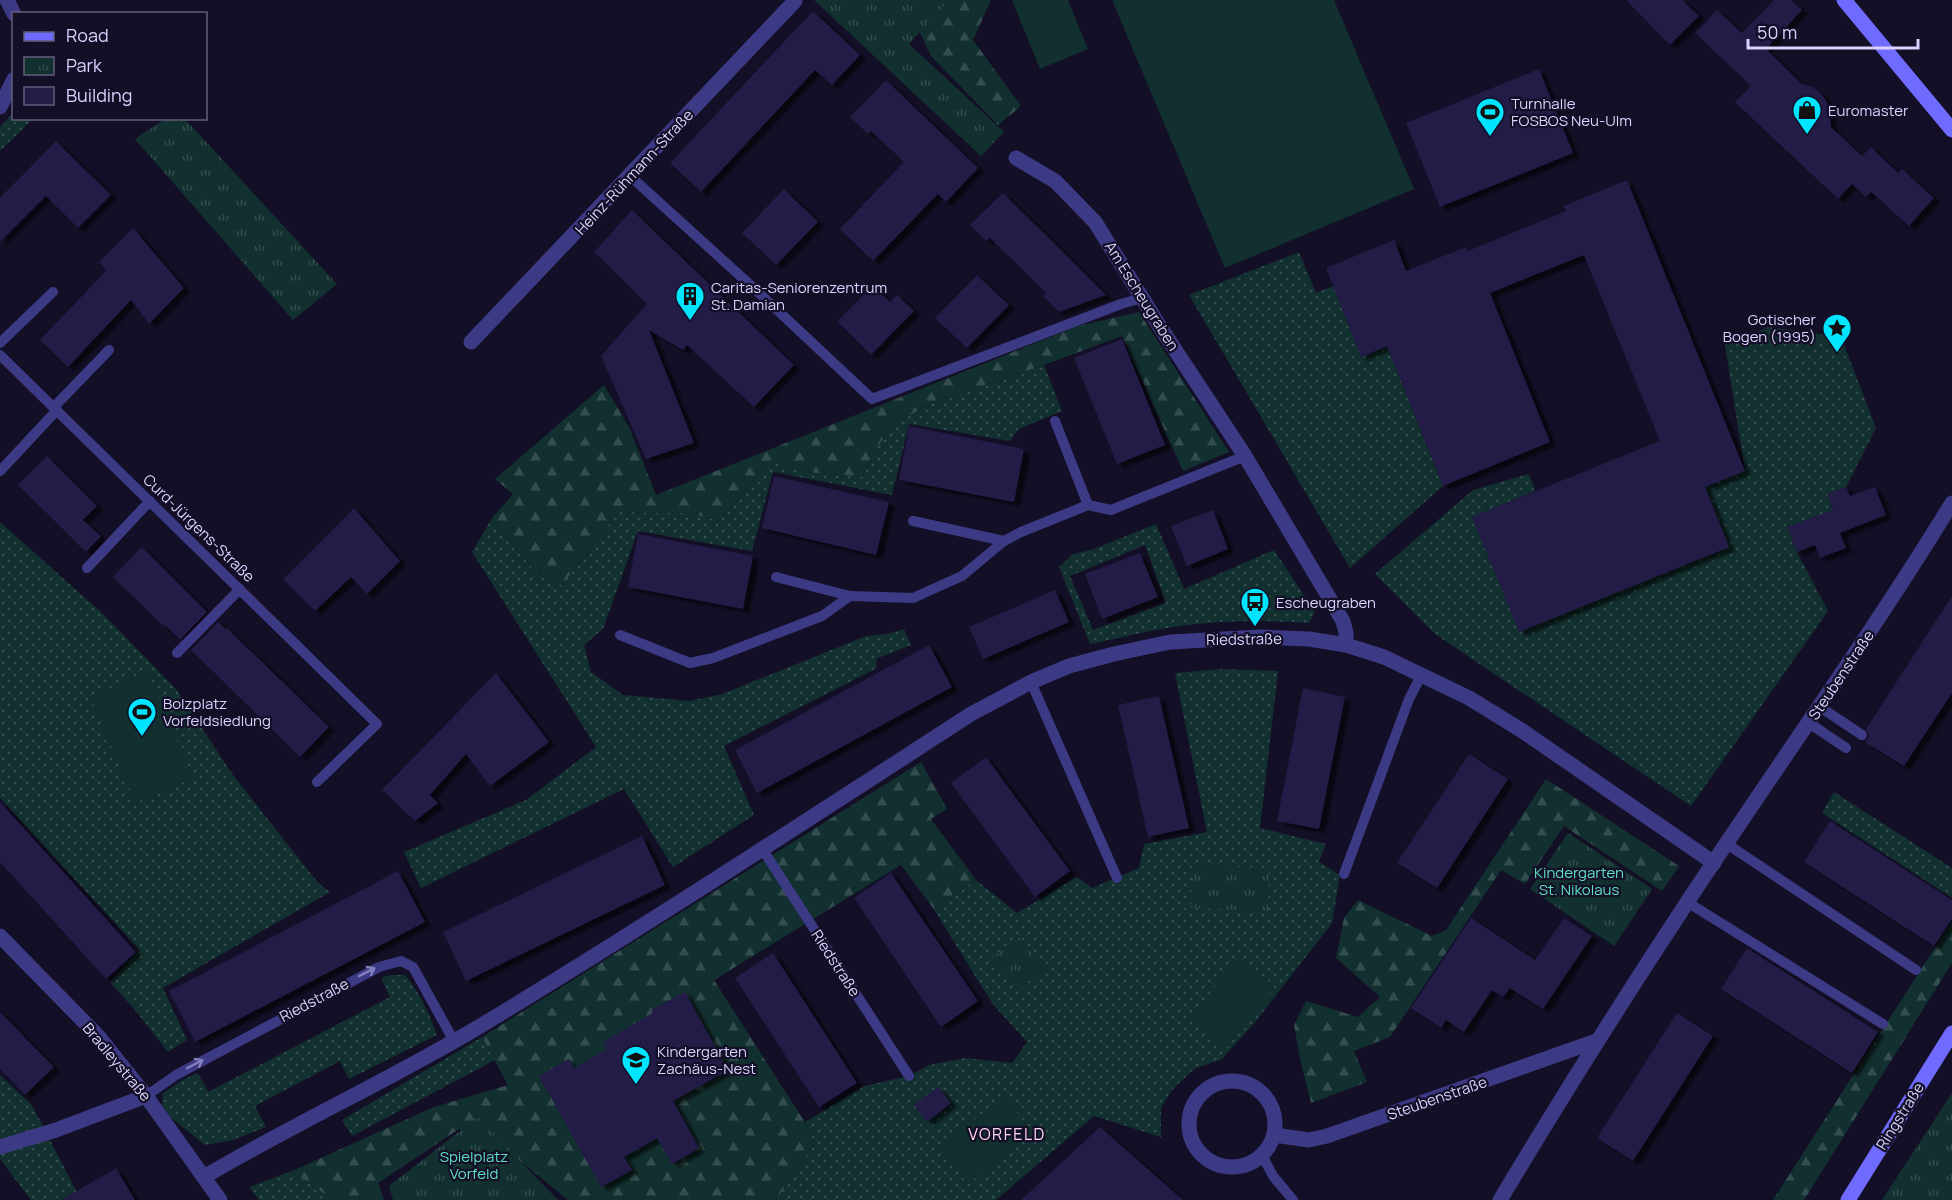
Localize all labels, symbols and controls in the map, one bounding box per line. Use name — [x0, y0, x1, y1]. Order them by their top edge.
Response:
legend — [12, 12, 207, 120]
scale bar — [1748, 12, 1918, 50]
text: 50 m — [1757, 20, 1797, 44]
text: Road — [66, 23, 109, 47]
text: Park — [66, 53, 103, 77]
text: Building — [66, 83, 132, 107]
place label: Turnhalle FOSBOS Neu-Ulm — [1511, 93, 1632, 131]
shop icon: Euromaster — [1791, 94, 1823, 136]
sports icon: Turnhalle FOSBOS Neu-Ulm — [1474, 96, 1506, 138]
place label: Euromaster — [1828, 100, 1909, 121]
street label: Heinz-Rühmann-Straße — [570, 104, 698, 239]
street label: Am Escheugraben — [1100, 237, 1184, 355]
place label: Caritas-Seniorenzentrum St. Damian — [711, 277, 887, 315]
building icon: Caritas-Seniorenzentrum St. Damian — [674, 280, 706, 322]
place label: Gotischer Bogen (1995) — [1723, 309, 1817, 347]
place icon: Gotischer Bogen (1995) — [1821, 312, 1853, 354]
street label: Curd-Jürgens-Straße — [139, 469, 260, 587]
bus stop icon: Escheugraben — [1239, 586, 1271, 628]
place label: Escheugraben — [1276, 592, 1376, 613]
street label: Steubenstraße — [1803, 626, 1879, 724]
street label: Riedstraße — [1206, 628, 1282, 650]
place label: Bolzplatz Vorfeldsiedlung — [163, 693, 271, 731]
sports icon: Bolzplatz Vorfeldsiedlung — [126, 696, 158, 738]
park label: Kindergarten St. Nikolaus — [1534, 862, 1624, 900]
street label: Riedstraße — [807, 926, 866, 1001]
one-way arrow — [358, 966, 376, 978]
street label: Riedstraße — [276, 973, 353, 1027]
street label: Bradleystraße — [78, 1018, 156, 1106]
place label: Kindergarten Zachäus-Nest — [657, 1041, 756, 1079]
school or university icon: Kindergarten Zachäus-Nest — [620, 1044, 652, 1086]
one-way arrow — [186, 1058, 204, 1069]
street label: Steubenstraße — [1384, 1071, 1490, 1125]
street label: Ringstraße — [1871, 1078, 1929, 1154]
district label: VORFELD — [968, 1123, 1046, 1145]
park label: Spielplatz Vorfeld — [440, 1146, 508, 1184]

